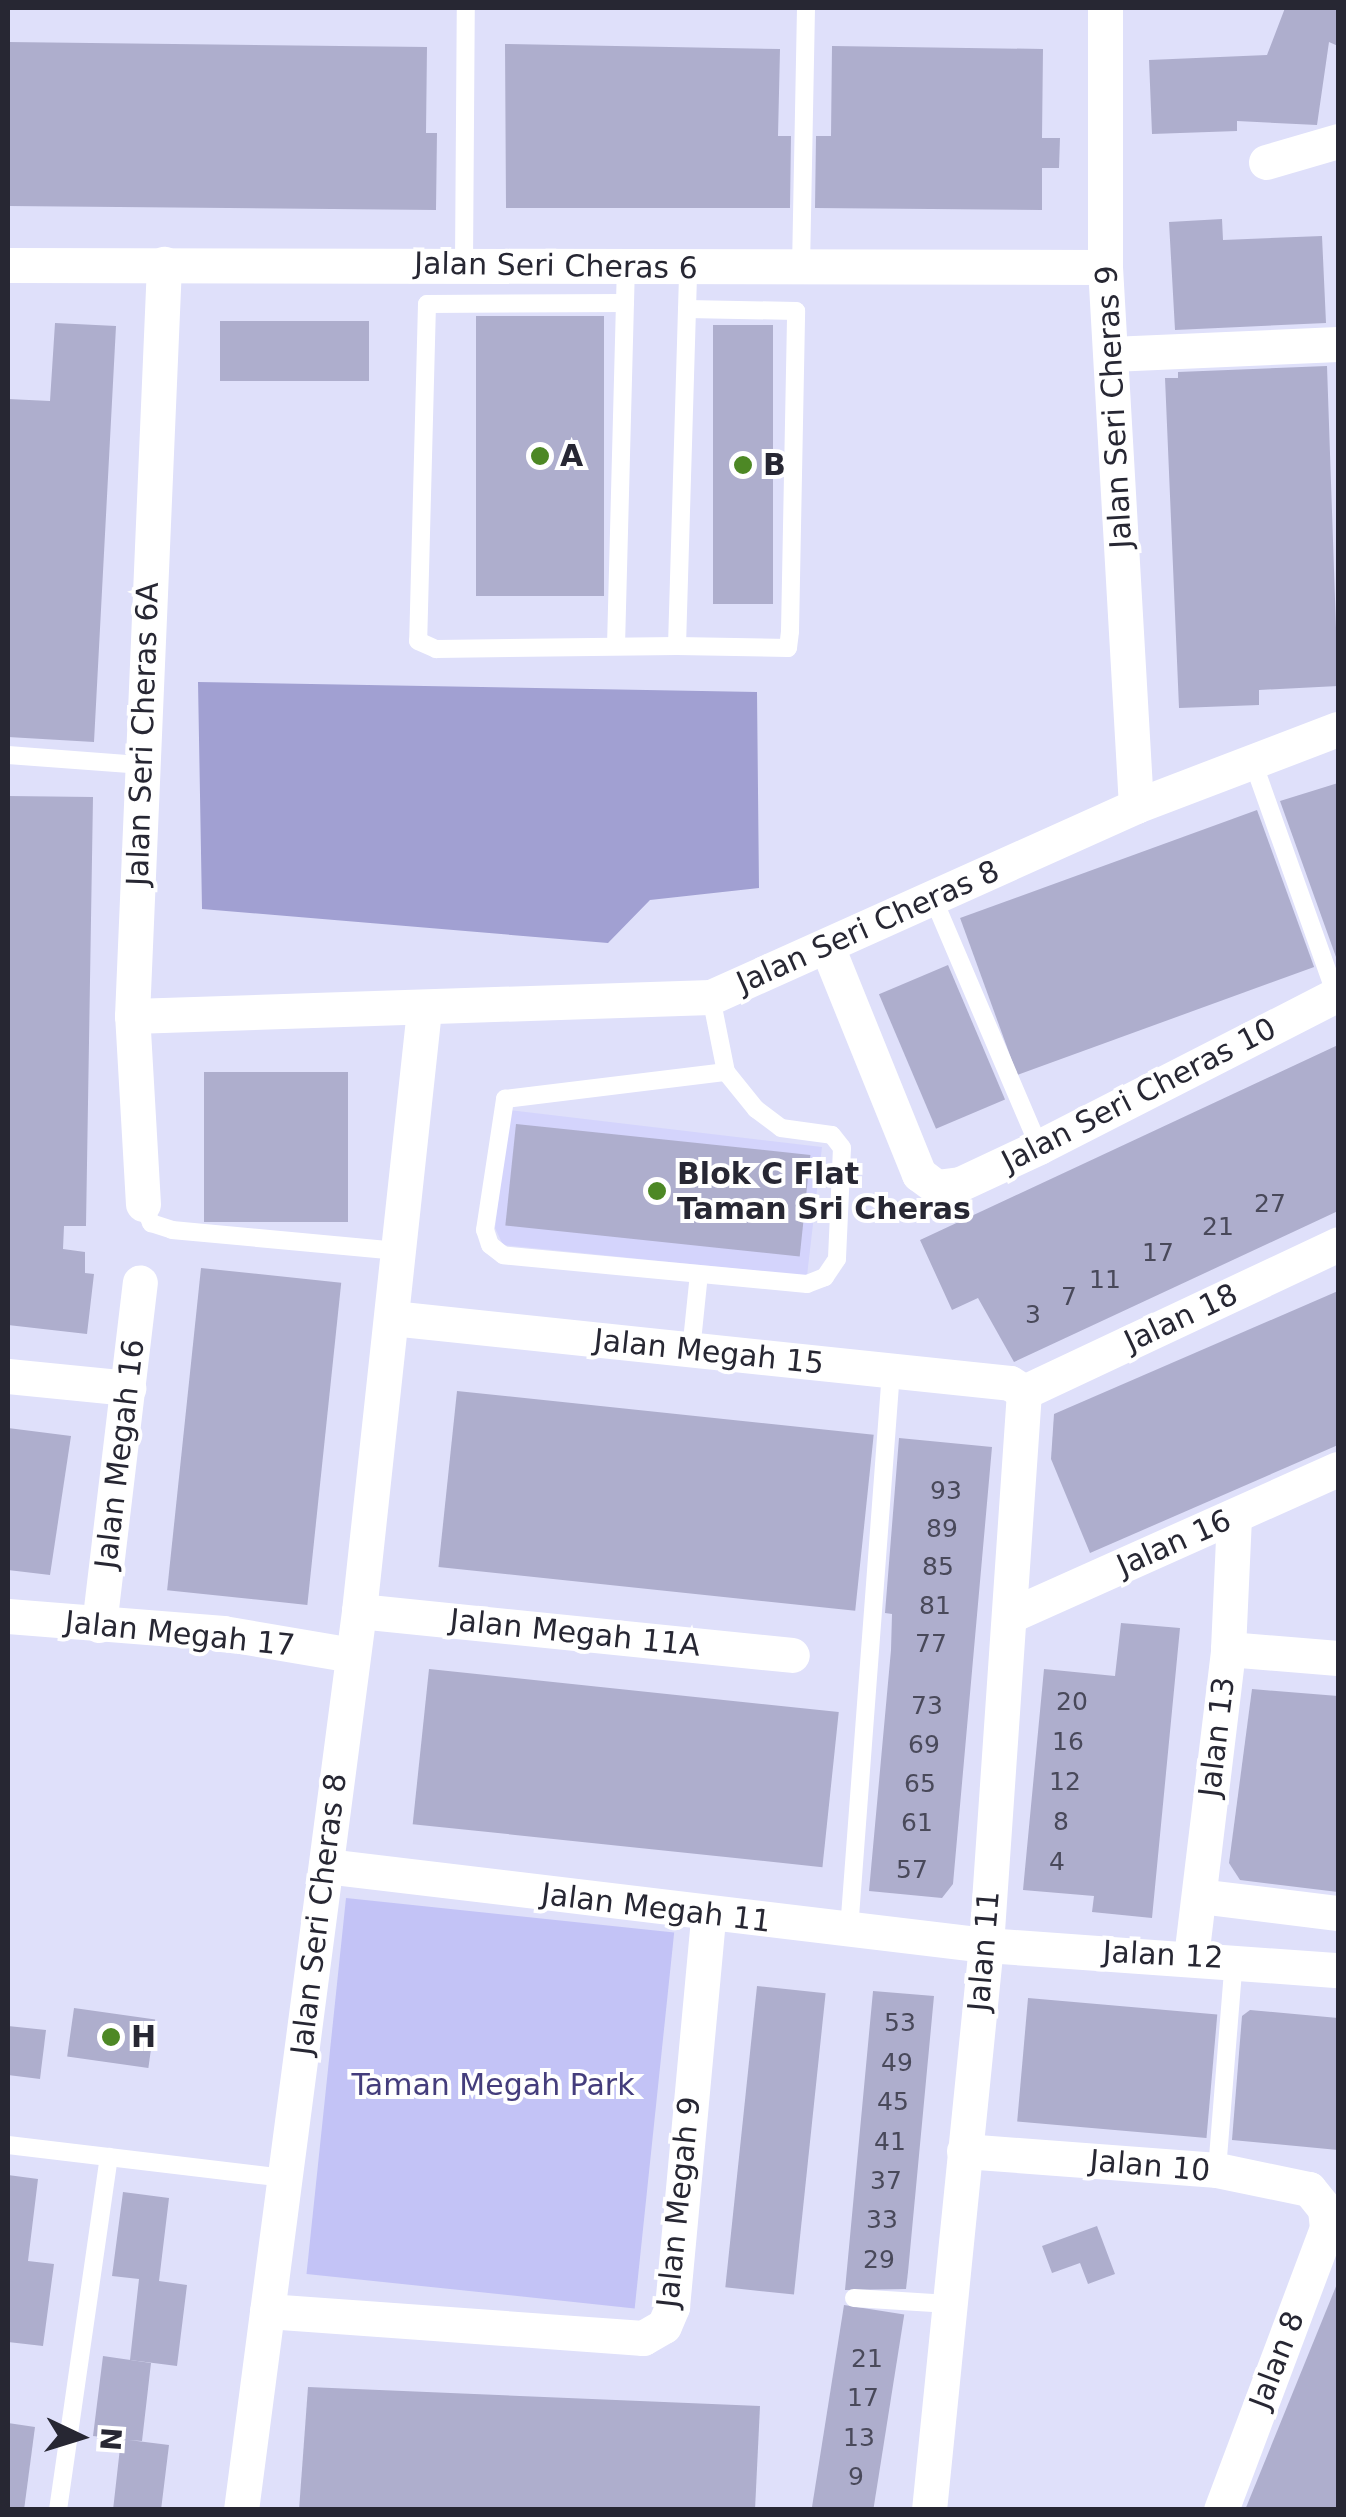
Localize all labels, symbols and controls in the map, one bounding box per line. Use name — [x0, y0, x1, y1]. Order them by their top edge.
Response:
street label: Jalan Seri Cheras 6 — [414, 246, 698, 286]
street label: Jalan Seri Cheras 9 — [1089, 264, 1139, 550]
place label: A — [560, 438, 583, 474]
marker: A — [529, 445, 551, 467]
place label: B — [763, 447, 786, 483]
marker: B — [732, 454, 754, 476]
street label: Jalan Seri Cheras 6A — [120, 581, 166, 887]
street label: Jalan Seri Cheras 8 — [731, 853, 1005, 1001]
street label: Jalan Seri Cheras 10 — [996, 1010, 1282, 1180]
place label: Blok C Flat Taman Sri Cheras — [677, 1156, 971, 1226]
marker: Blok C Flat Taman Sri Cheras — [646, 1180, 668, 1202]
house number: 27 — [1254, 1189, 1286, 1219]
house number: 21 — [1202, 1212, 1234, 1242]
house number: 17 — [1142, 1238, 1174, 1268]
house number: 11 — [1089, 1265, 1121, 1295]
street label: Jalan 18 — [1119, 1276, 1243, 1360]
house number: 7 — [1061, 1282, 1077, 1312]
house number: 3 — [1025, 1300, 1041, 1330]
street label: Jalan Megah 15 — [592, 1322, 826, 1382]
street label: Jalan Megah 16 — [88, 1337, 152, 1571]
house number: 93 — [930, 1476, 962, 1506]
street label: Jalan 16 — [1112, 1502, 1236, 1584]
house number: 89 — [926, 1514, 958, 1544]
house number: 85 — [922, 1552, 954, 1582]
house number: 81 — [919, 1591, 951, 1621]
street label: Jalan Megah 11A — [448, 1602, 702, 1664]
street label: Jalan Megah 17 — [63, 1604, 297, 1664]
house number: 77 — [915, 1629, 947, 1659]
street label: Jalan 13 — [1192, 1675, 1242, 1799]
house number: 20 — [1056, 1687, 1088, 1717]
house number: 73 — [911, 1691, 943, 1721]
house number: 16 — [1052, 1727, 1084, 1757]
house number: 69 — [908, 1730, 940, 1760]
house number: 12 — [1049, 1767, 1081, 1797]
house number: 65 — [904, 1769, 936, 1799]
street label: Jalan Seri Cheras 8 — [284, 1771, 354, 2057]
house number: 8 — [1053, 1807, 1069, 1837]
house number: 61 — [901, 1808, 933, 1838]
house number: 4 — [1049, 1847, 1065, 1877]
house number: 57 — [896, 1855, 928, 1885]
street label: Jalan Megah 11 — [539, 1876, 773, 1940]
street label: Jalan 11 — [961, 1889, 1007, 2013]
street label: Jalan 12 — [1102, 1934, 1224, 1976]
house number: 53 — [884, 2008, 916, 2038]
place label: H — [131, 2019, 156, 2055]
marker: H — [100, 2026, 122, 2048]
house number: 49 — [881, 2048, 913, 2078]
park label: Taman Megah Park — [351, 2067, 635, 2103]
house number: 45 — [877, 2087, 909, 2117]
street label: Jalan Megah 9 — [650, 2095, 708, 2309]
house number: 41 — [874, 2127, 906, 2157]
street label: Jalan 10 — [1088, 2143, 1212, 2189]
house number: 37 — [870, 2166, 902, 2196]
house number: 33 — [866, 2205, 898, 2235]
house number: 29 — [863, 2245, 895, 2275]
street label: Jalan 8 — [1242, 2306, 1312, 2414]
house number: 21 — [851, 2344, 883, 2374]
house number: 17 — [847, 2383, 879, 2413]
north arrow — [30, 2387, 130, 2487]
house number: 13 — [843, 2423, 875, 2453]
text: N — [93, 2426, 128, 2452]
house number: 9 — [848, 2462, 864, 2492]

